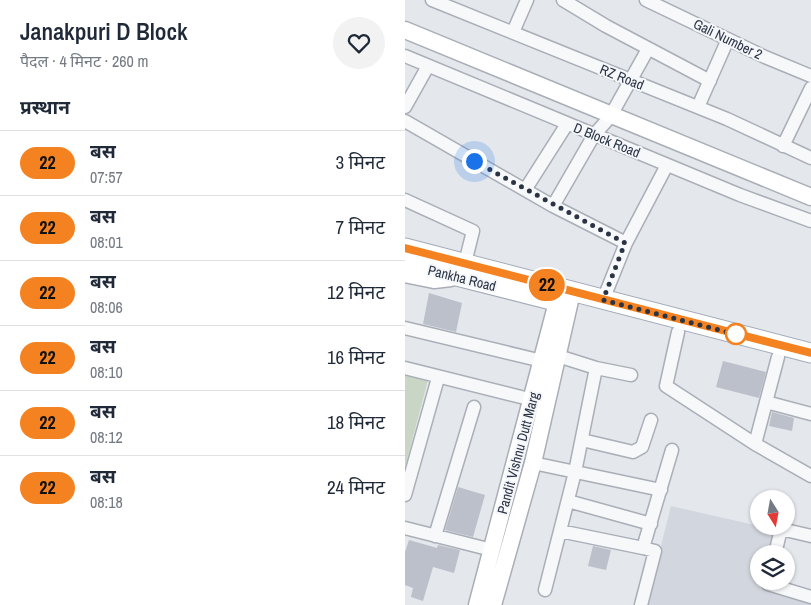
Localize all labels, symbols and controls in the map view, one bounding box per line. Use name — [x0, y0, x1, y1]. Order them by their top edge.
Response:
text: Janakpuri D Block — [20, 15, 188, 47]
street label: Gali Number 2 — [691, 15, 765, 63]
button: heart — [333, 17, 385, 69]
text: पैदल · 4 मिनट · 260 m — [20, 50, 148, 72]
street label: RZ Road — [597, 60, 647, 94]
text: प्रस्थान — [20, 94, 70, 120]
street label: D Block Road — [571, 119, 643, 161]
text: बस — [90, 138, 116, 164]
text: 3 मिनट — [336, 149, 385, 175]
your location — [462, 149, 487, 174]
text: 22 — [39, 150, 56, 175]
text: 07:57 — [90, 166, 123, 188]
text: बस — [90, 203, 116, 229]
text: 7 मिनट — [336, 214, 385, 240]
text: 22 — [39, 215, 56, 240]
text: 08:01 — [90, 231, 123, 253]
street label: Pankha Road — [426, 261, 498, 295]
text: बस — [90, 268, 116, 294]
line badge: 22 — [525, 269, 569, 301]
text: 22 — [539, 272, 555, 297]
text: 12 मिनट — [327, 279, 385, 305]
text: 22 — [39, 280, 56, 305]
text: 08:06 — [90, 296, 123, 318]
unlabelled marker — [725, 323, 747, 345]
text: बस — [90, 333, 116, 359]
text: 16 मिनट — [327, 344, 385, 370]
text: 22 — [39, 345, 56, 370]
text: 08:10 — [90, 361, 123, 383]
street label: Pandit Vishnu Dutt Marg — [493, 389, 543, 516]
text: बस — [90, 398, 116, 424]
text: 18 मिनट — [327, 409, 385, 435]
text: 22 — [39, 410, 56, 435]
text: 08:12 — [90, 426, 123, 448]
text: बस — [90, 463, 116, 489]
text: 24 मिनट — [327, 474, 385, 500]
text: 22 — [39, 475, 56, 500]
north arrow — [750, 490, 795, 535]
map controls — [750, 490, 795, 590]
text: 08:18 — [90, 491, 123, 513]
button: layers — [750, 545, 795, 590]

